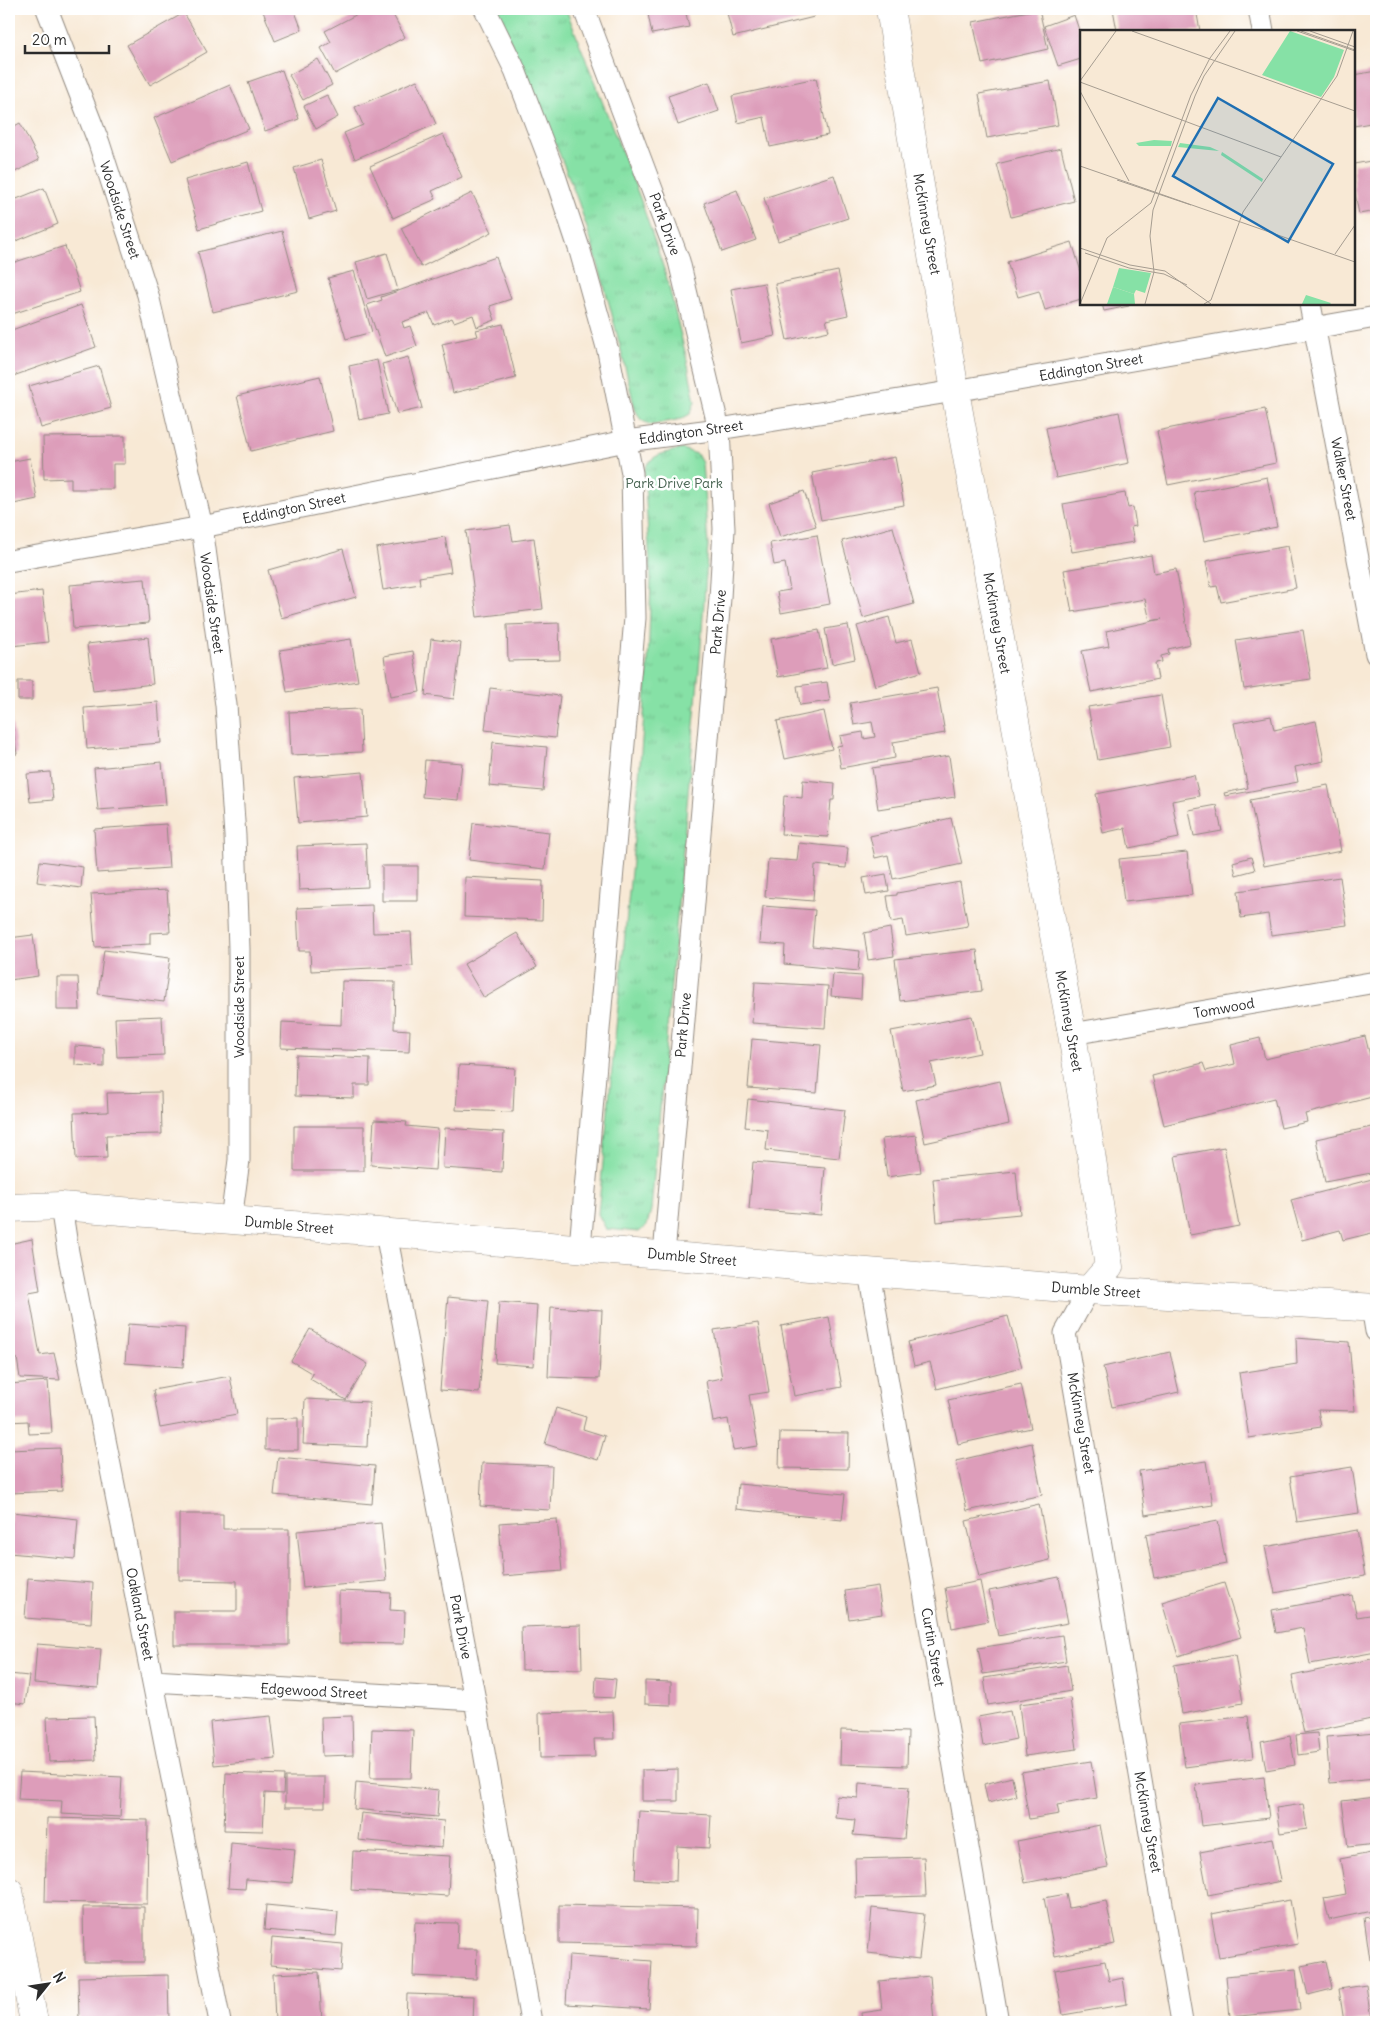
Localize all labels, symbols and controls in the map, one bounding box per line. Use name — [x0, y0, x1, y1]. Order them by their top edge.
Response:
scale bar — [25, 22, 109, 54]
text: 20 m — [32, 30, 67, 49]
inset map — [1080, 30, 1355, 305]
street label: Woodside Street — [96, 159, 144, 262]
street label: McKinney Street — [909, 172, 945, 276]
street label: Park Drive — [645, 190, 685, 258]
street label: Eddington Street — [1038, 349, 1145, 385]
street label: Eddington Street — [638, 416, 744, 448]
street label: Walker Street — [1327, 436, 1361, 522]
park label: Park Drive Park — [625, 474, 723, 492]
street label: Eddington Street — [241, 488, 347, 528]
street label: Woodside Street — [196, 551, 228, 655]
street label: McKinney Street — [979, 571, 1015, 675]
street label: Park Drive — [706, 589, 730, 655]
street label: Woodside Street — [230, 956, 248, 1058]
street label: McKinney Street — [1051, 969, 1087, 1073]
street label: Park Drive — [671, 992, 695, 1058]
street label: Tomwood — [1192, 994, 1256, 1022]
street label: Dumble Street — [244, 1212, 335, 1238]
street label: Dumble Street — [647, 1244, 738, 1270]
street label: Dumble Street — [1051, 1278, 1142, 1302]
street label: McKinney Street — [1063, 1371, 1099, 1475]
street label: Oakland Street — [122, 1566, 158, 1662]
street label: Park Drive — [446, 1593, 476, 1661]
street label: Curtin Street — [917, 1606, 949, 1688]
street label: Edgewood Street — [260, 1679, 368, 1703]
street label: McKinney Street — [1130, 1770, 1166, 1874]
north arrow — [22, 1958, 72, 2008]
text: N — [49, 1969, 69, 1986]

